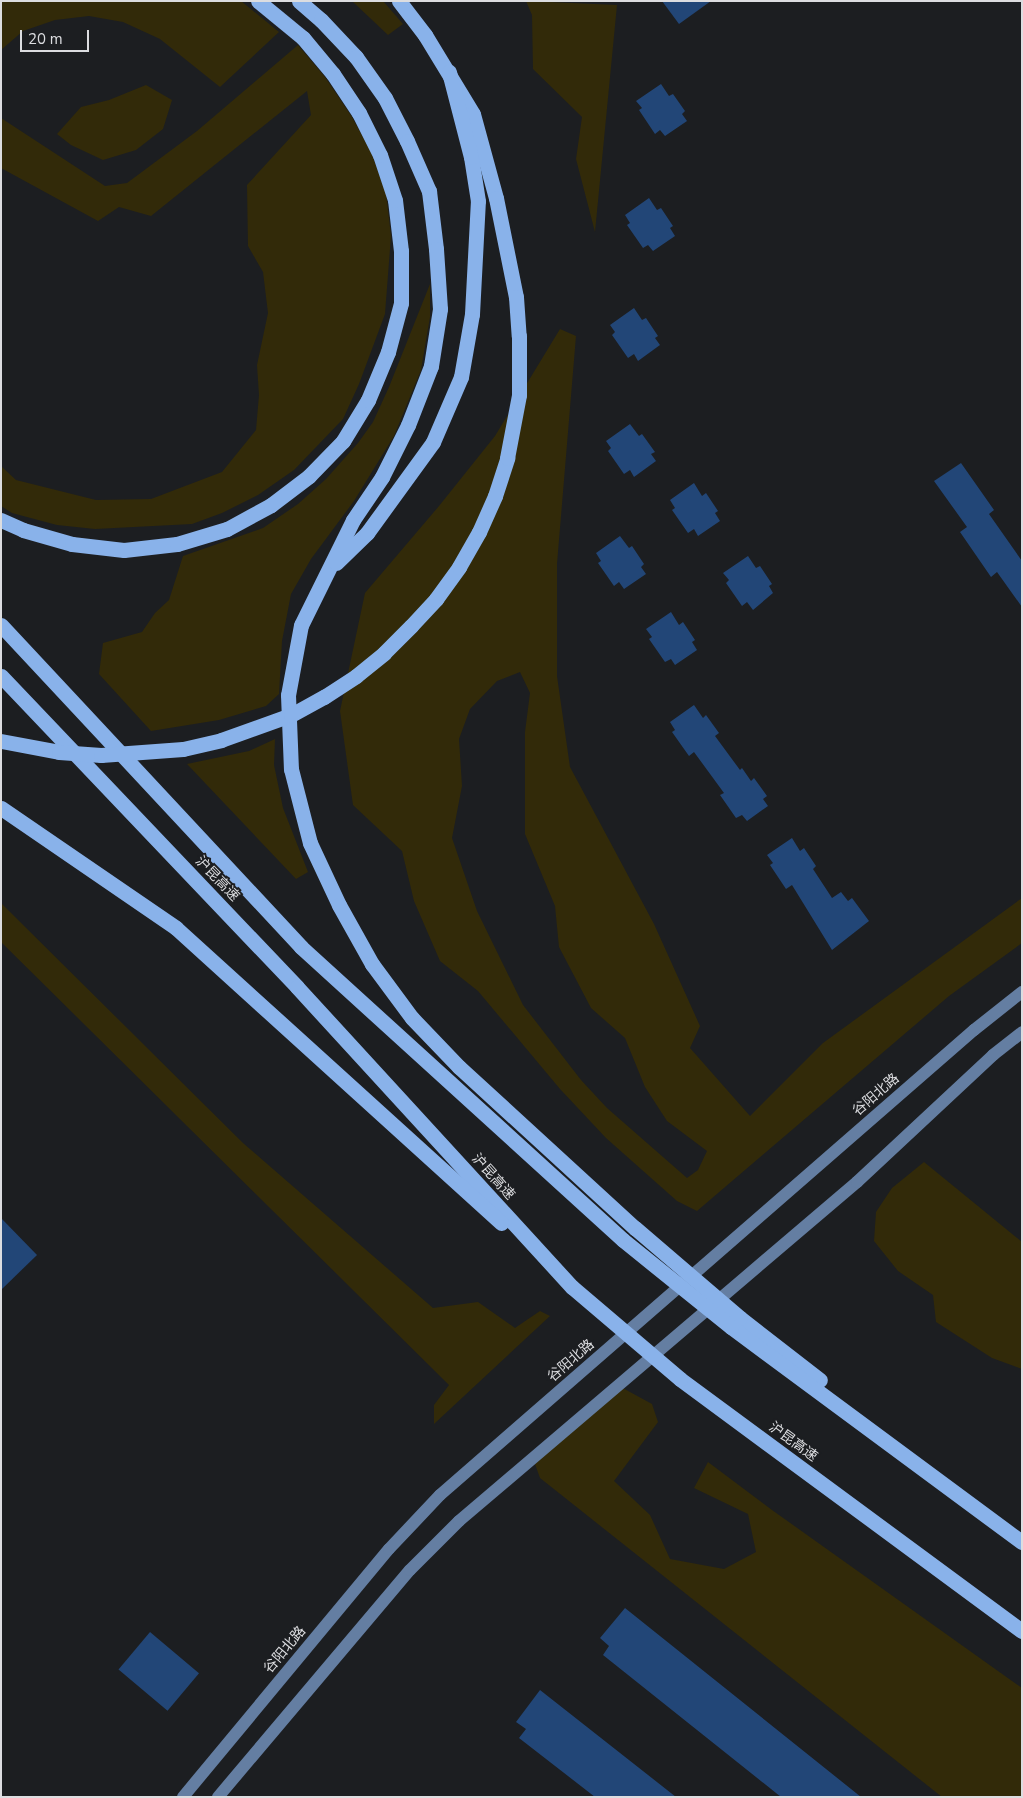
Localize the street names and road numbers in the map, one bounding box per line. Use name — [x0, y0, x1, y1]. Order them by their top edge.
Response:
street label: 沪昆高速 — [192, 853, 242, 905]
street label: 谷阳北路 — [849, 1070, 903, 1120]
street label: 沪昆高速 — [468, 1151, 518, 1203]
street label: 谷阳北路 — [544, 1336, 598, 1386]
street label: 沪昆高速 — [765, 1419, 821, 1465]
street label: 谷阳北路 — [261, 1623, 309, 1677]

